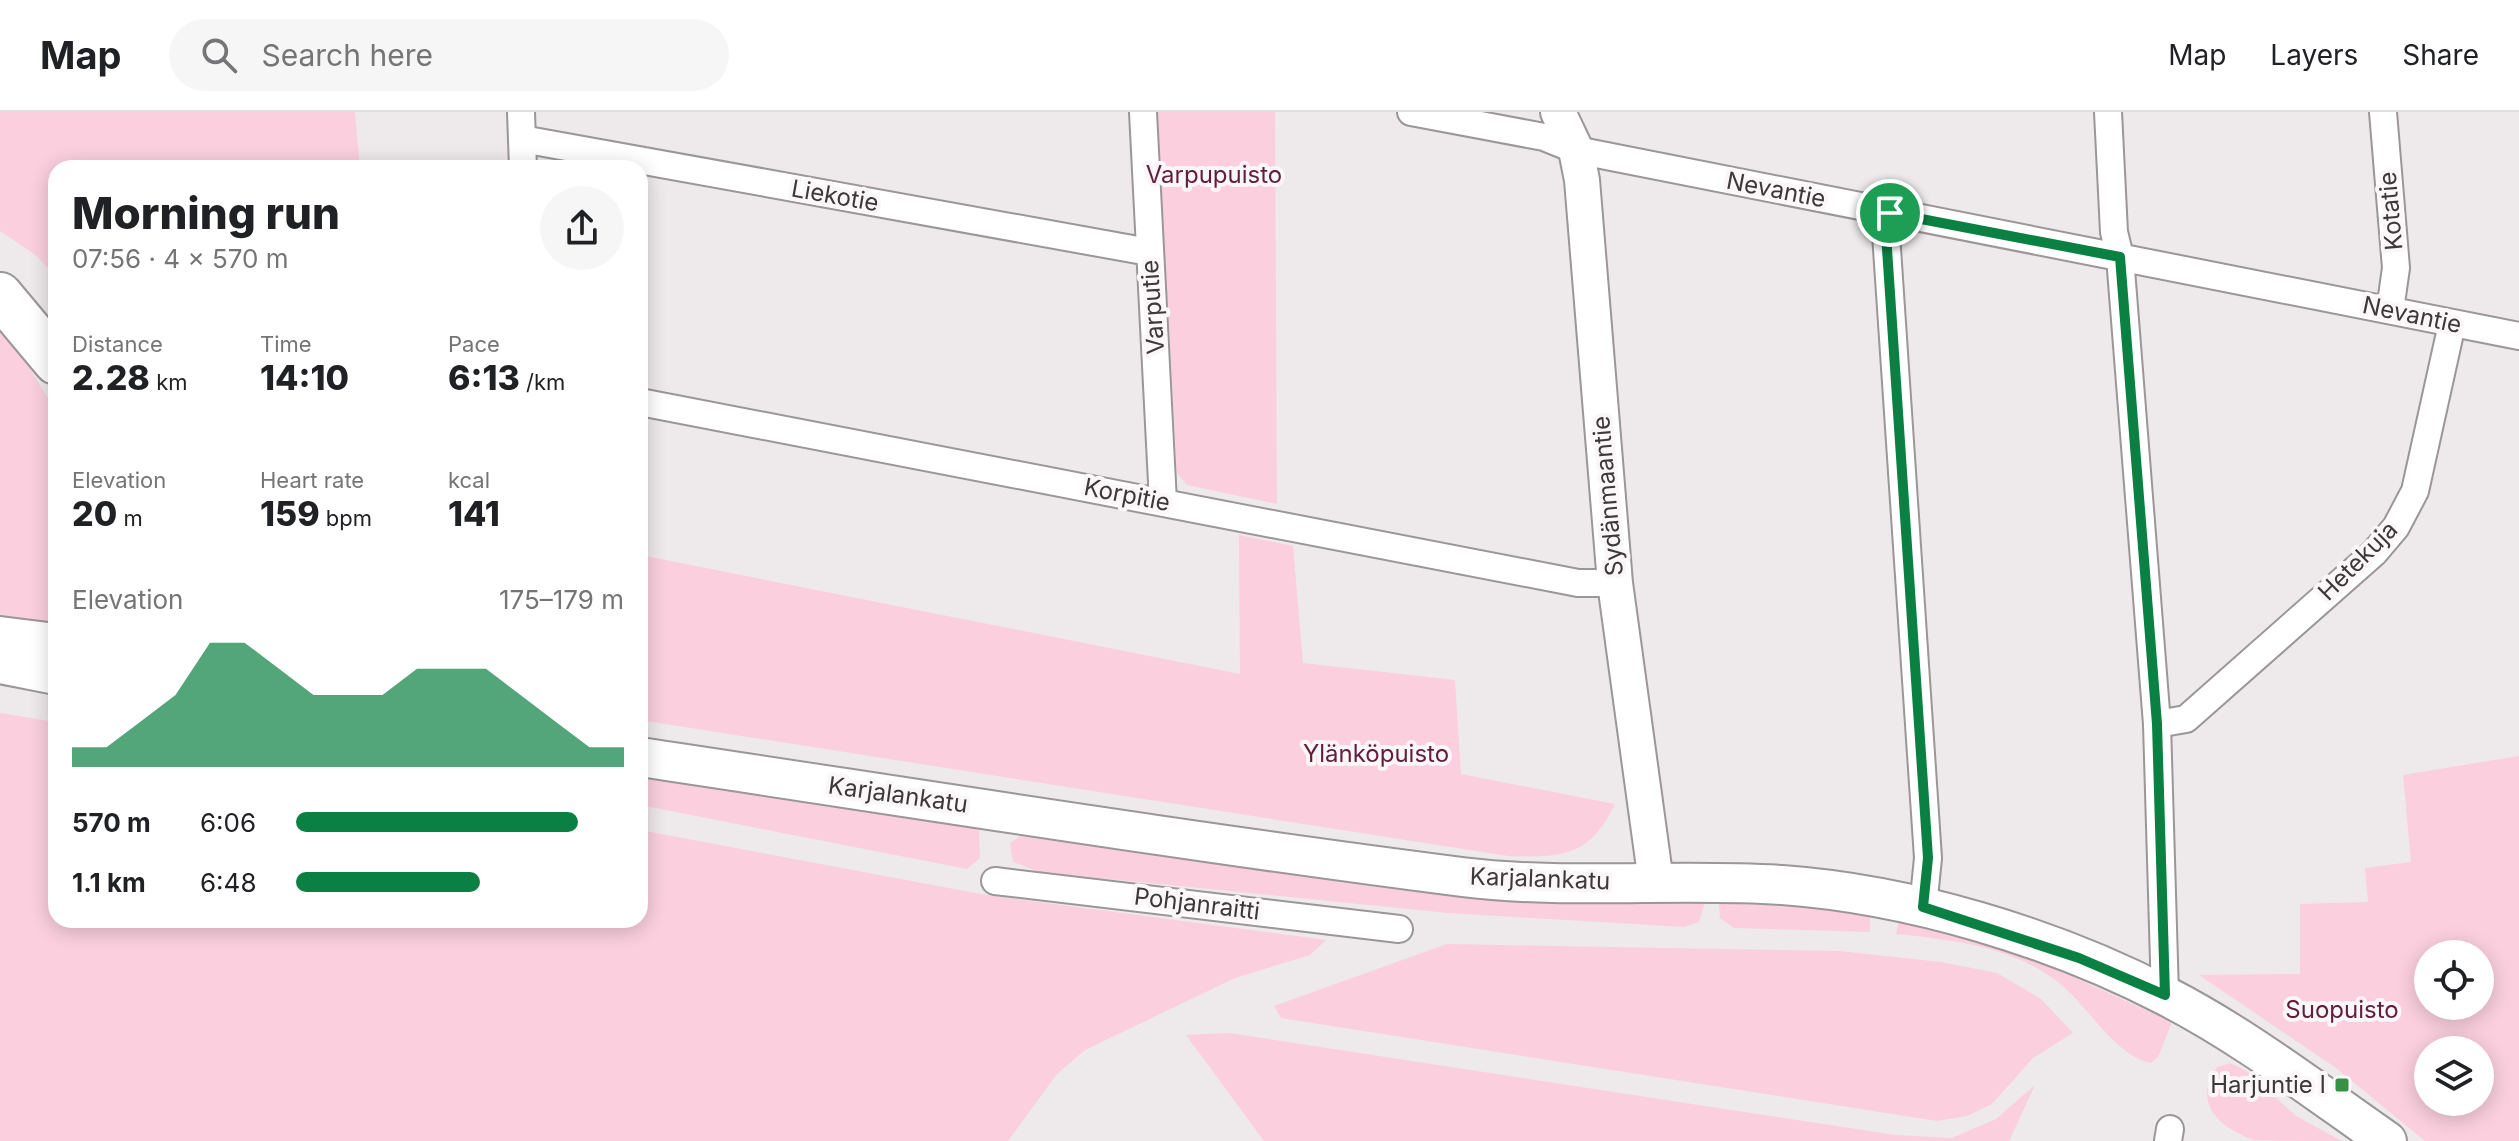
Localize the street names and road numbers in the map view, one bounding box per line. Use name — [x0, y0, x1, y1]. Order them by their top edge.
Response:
street label: Nevantie — [1724, 166, 1828, 213]
street label: Kotatie — [2373, 171, 2408, 251]
street label: Liekotie — [789, 174, 881, 217]
street label: Varputie — [1135, 259, 1170, 355]
street label: Nevantie — [2360, 290, 2464, 339]
street label: Sydänmaantie — [1586, 415, 1629, 577]
street label: Korpitie — [1082, 472, 1173, 517]
street label: Hetekuja — [2312, 515, 2403, 606]
street label: Karjalankatu — [827, 770, 970, 819]
street label: Karjalankatu — [1469, 862, 1611, 895]
street label: Pohjanraitti — [1133, 881, 1262, 926]

